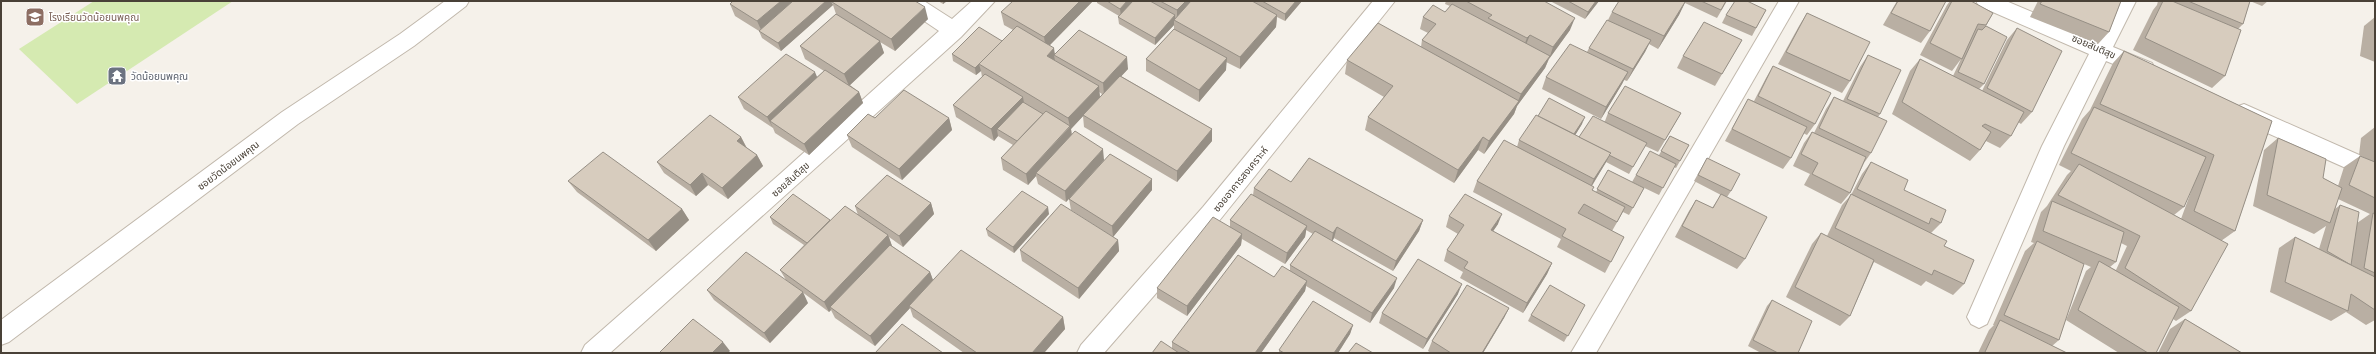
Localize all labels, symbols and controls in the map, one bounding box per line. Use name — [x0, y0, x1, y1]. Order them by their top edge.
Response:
school or university icon: โรงเรียนวัดน้อยนพคุณ — [24, 6, 46, 28]
place label: โรงเรียนวัดน้อยนพคุณ — [49, 12, 139, 24]
street label: ซอยสันติสุข — [2070, 32, 2117, 62]
temple icon: วัดน้อยนพคุณ — [106, 65, 128, 87]
place label: วัดน้อยนพคุณ — [131, 71, 188, 83]
street label: ซอยวัดน้อยนพคุณ — [195, 139, 262, 193]
street label: ซอยอาคารสงเคราะห์ — [1211, 144, 1271, 215]
street label: ซอยสันติสุข — [769, 160, 812, 200]

